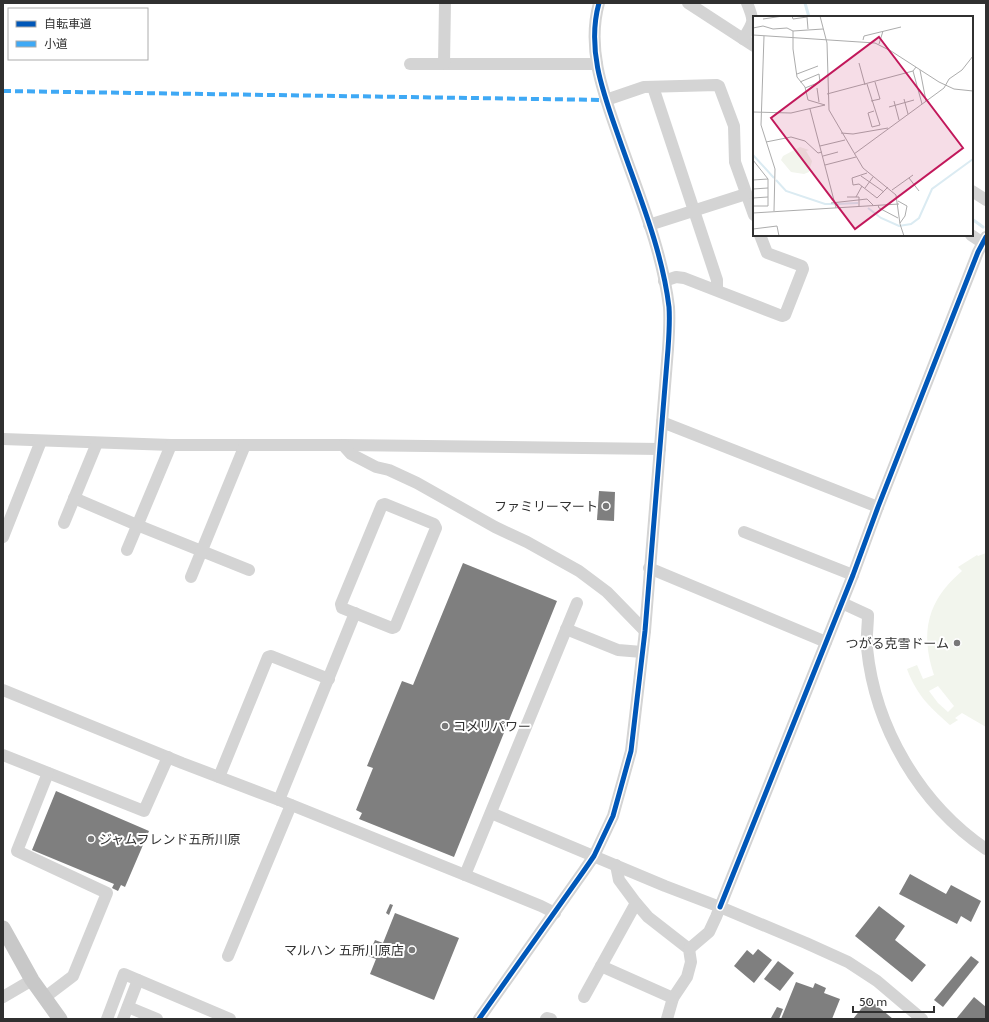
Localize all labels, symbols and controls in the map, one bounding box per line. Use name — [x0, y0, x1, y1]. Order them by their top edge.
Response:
legend — [8, 8, 148, 60]
text: 自転車道 — [44, 16, 92, 31]
inset map — [753, 16, 973, 236]
text: 小道 — [44, 36, 68, 51]
place label: ファミリーマート — [494, 498, 598, 514]
marker: ファミリーマート — [601, 501, 611, 511]
place label: つがる克雪ドーム — [845, 635, 949, 651]
marker: つがる克雪ドーム — [952, 638, 962, 648]
place label: コメリパワー — [453, 718, 531, 734]
marker: コメリパワー — [440, 721, 450, 731]
place label: ジャムフレンド五所川原 — [99, 831, 241, 847]
marker: ジャムフレンド五所川原 — [86, 834, 96, 844]
place label: マルハン 五所川原店 — [284, 942, 404, 958]
marker: マルハン 五所川原店 — [407, 945, 417, 955]
scale bar — [853, 988, 934, 1014]
text: 50 m — [859, 994, 887, 1009]

